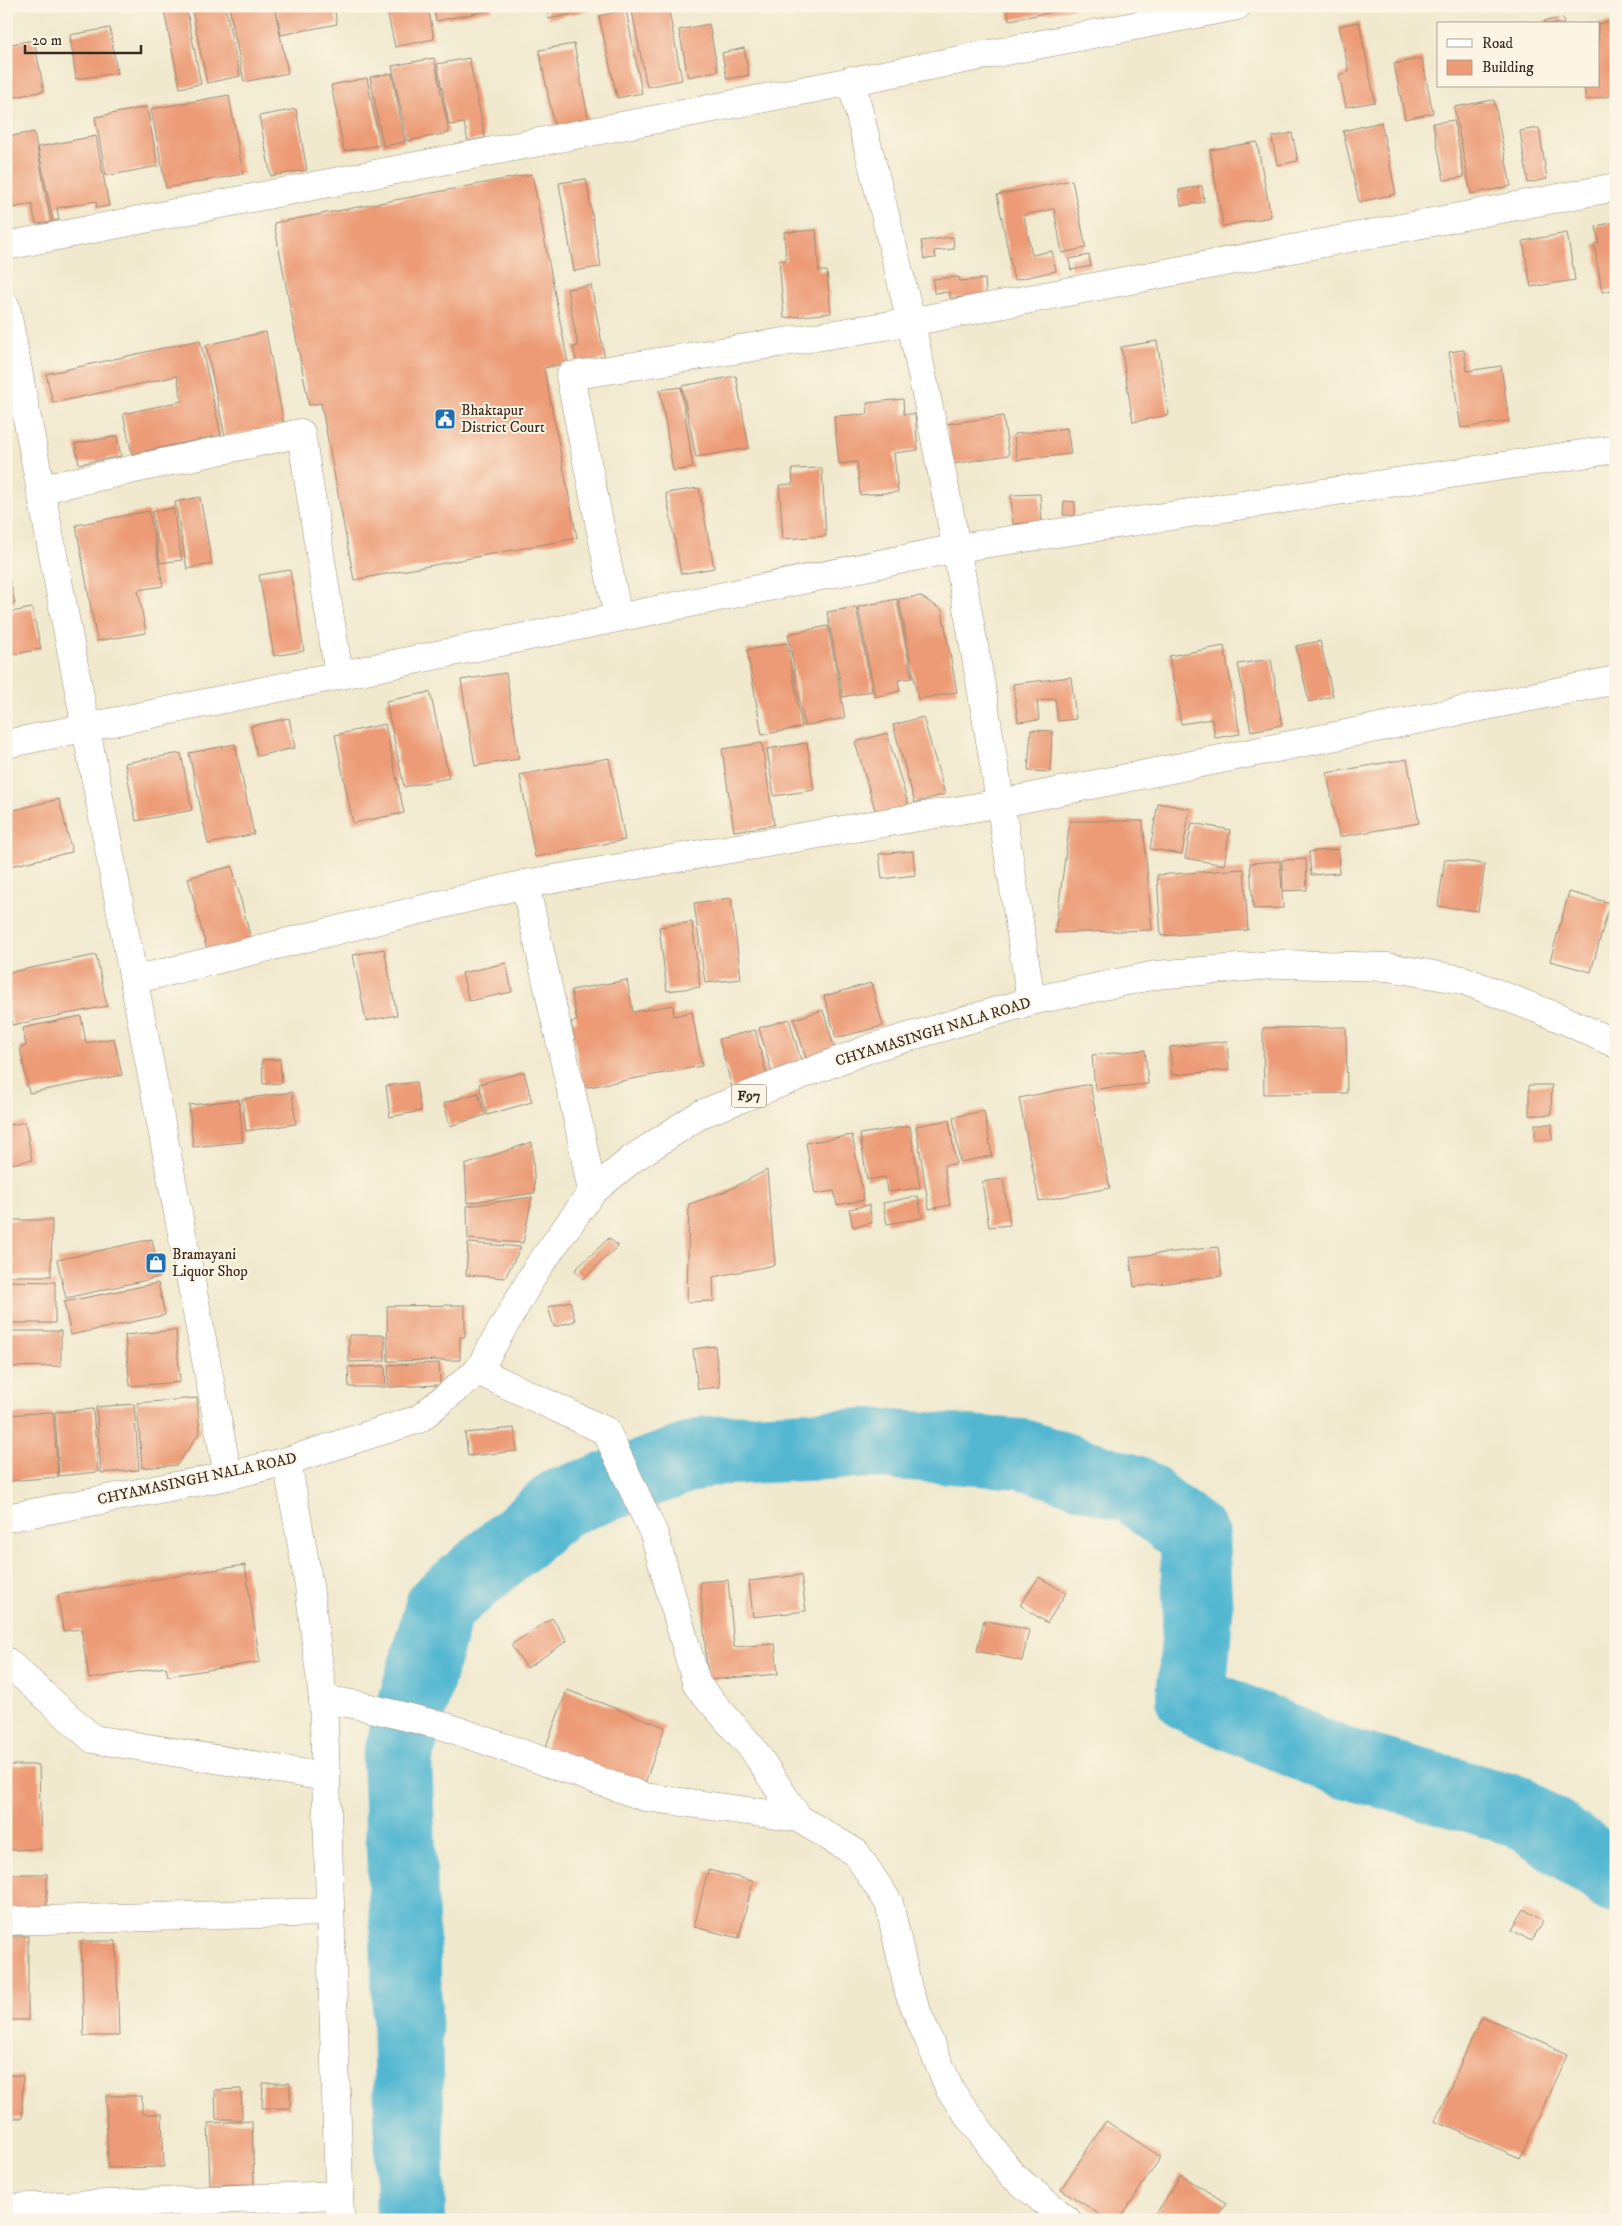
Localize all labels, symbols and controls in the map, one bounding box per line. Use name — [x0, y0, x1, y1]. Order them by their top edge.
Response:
scale bar — [25, 22, 141, 54]
legend — [1437, 22, 1600, 88]
text: 20 m — [32, 31, 62, 50]
text: Road — [1482, 34, 1514, 53]
text: Building — [1482, 58, 1534, 77]
place label: Bhaktapur District Court — [461, 401, 545, 437]
public building icon: Bhaktapur District Court — [433, 407, 457, 431]
street label: CHYAMASINGH NALA ROAD — [833, 993, 1033, 1071]
road number: F97 — [732, 1084, 766, 1108]
place label: Bramayani Liquor Shop — [172, 1245, 248, 1281]
shop icon: Bramayani Liquor Shop — [144, 1251, 168, 1275]
street label: CHYAMASINGH NALA ROAD — [96, 1449, 298, 1509]

